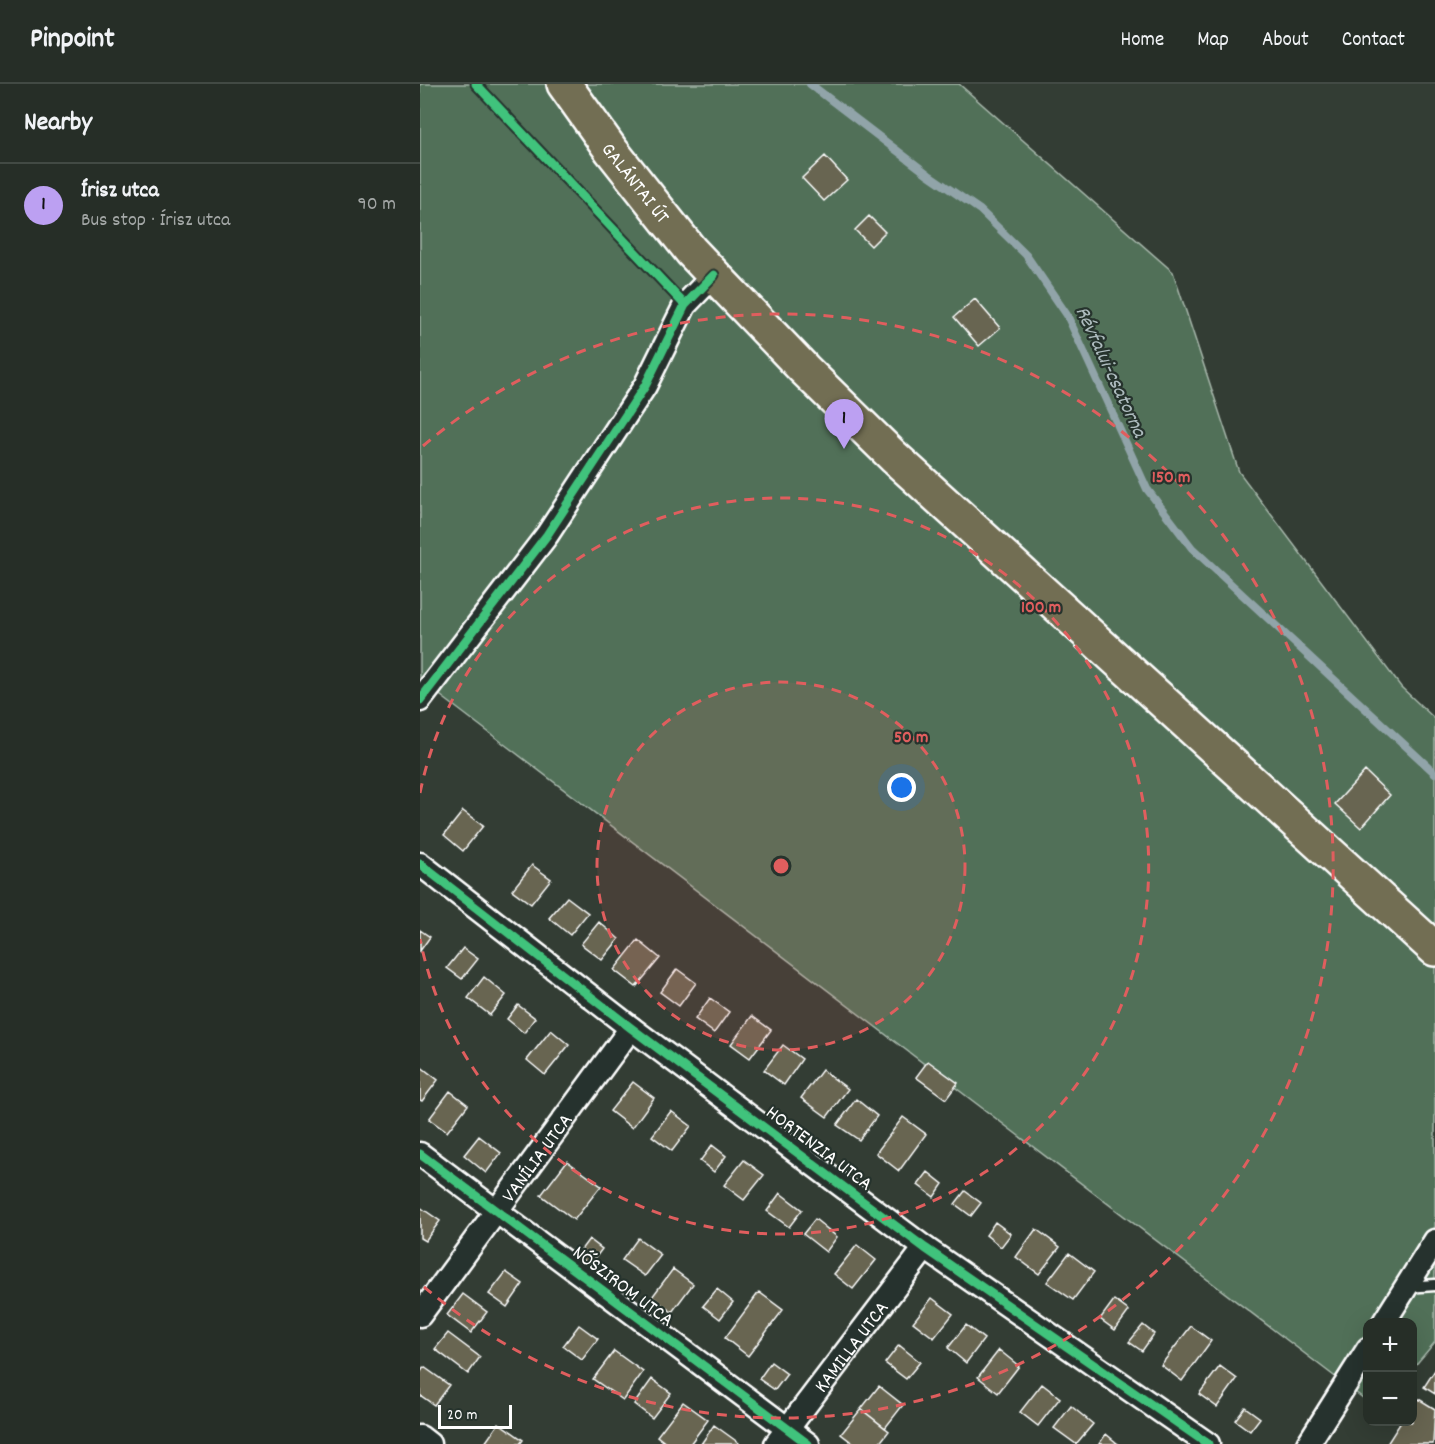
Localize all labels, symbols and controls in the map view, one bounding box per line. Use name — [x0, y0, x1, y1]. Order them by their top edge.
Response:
text: Pinpoint — [30, 21, 115, 61]
text: Home — [1120, 26, 1164, 56]
text: Map — [1197, 26, 1229, 56]
text: About — [1262, 26, 1309, 56]
text: Contact — [1342, 26, 1405, 56]
text: Nearby — [24, 105, 92, 142]
street label: GALÁNTAI ÚT — [593, 138, 675, 230]
text: Írisz utca — [81, 176, 159, 207]
text: 1 — [41, 191, 46, 219]
text: 90 m — [358, 191, 396, 219]
text: Bus stop · Írisz utca — [81, 207, 230, 235]
water label: Révfalui-csatorna — [1066, 302, 1153, 444]
pin: 1 — [824, 400, 864, 449]
text: 150 m — [1152, 466, 1190, 491]
text: 100 m — [1021, 596, 1061, 621]
text: 50 m — [894, 726, 928, 751]
your location — [887, 773, 916, 802]
centre of rings — [771, 856, 791, 876]
street label: HORTENZIA UTCA — [759, 1100, 878, 1199]
street label: VANÍLIA UTCA — [496, 1108, 581, 1209]
street label: NŐSZIROM UTCA — [566, 1240, 679, 1335]
street label: KAMILLA UTCA — [809, 1296, 897, 1400]
map controls — [1363, 1318, 1417, 1426]
button: + — [1363, 1318, 1417, 1372]
button: − — [1363, 1372, 1417, 1426]
scale bar — [438, 1402, 512, 1430]
text: 20 m — [447, 1404, 477, 1427]

